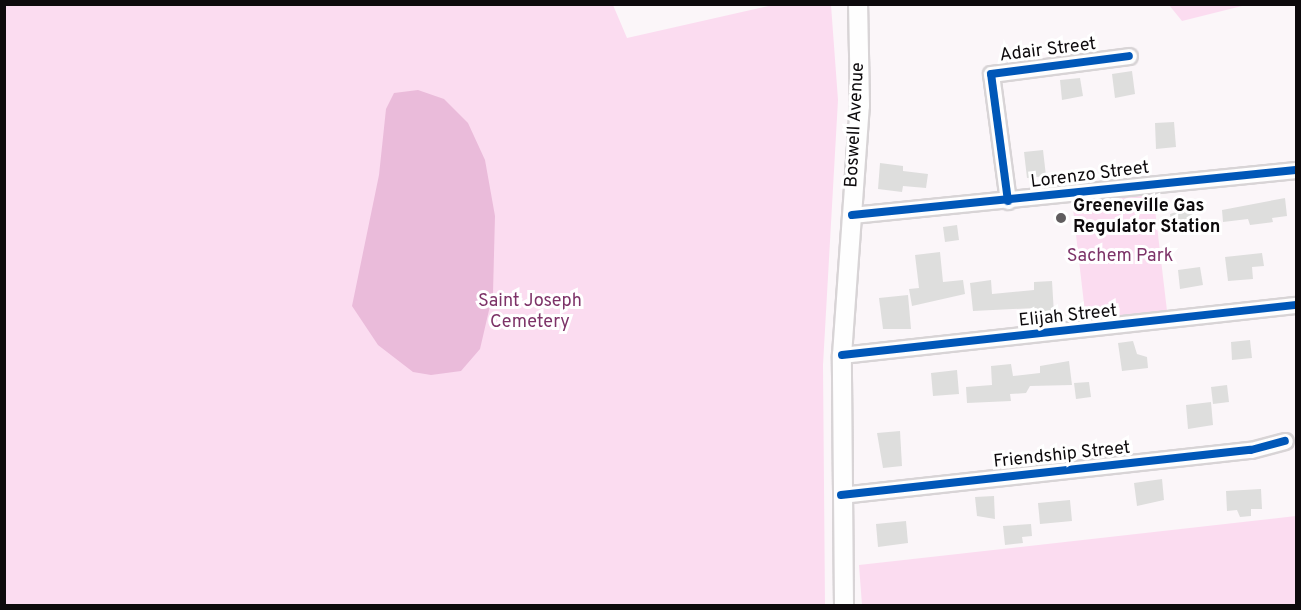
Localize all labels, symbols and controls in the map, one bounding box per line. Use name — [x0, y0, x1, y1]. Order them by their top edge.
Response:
street label: Adair Street — [999, 34, 1097, 68]
street label: Boswell Avenue — [842, 61, 870, 189]
street label: Lorenzo Street — [1029, 158, 1151, 194]
place label: Greeneville Gas Regulator Station — [1073, 197, 1220, 240]
marker: Greeneville Gas Regulator Station — [1054, 211, 1068, 225]
park label: Sachem Park — [1067, 246, 1173, 268]
park label: Saint Joseph Cemetery — [478, 292, 582, 334]
street label: Elijah Street — [1018, 301, 1118, 333]
street label: Friendship Street — [992, 438, 1132, 474]

